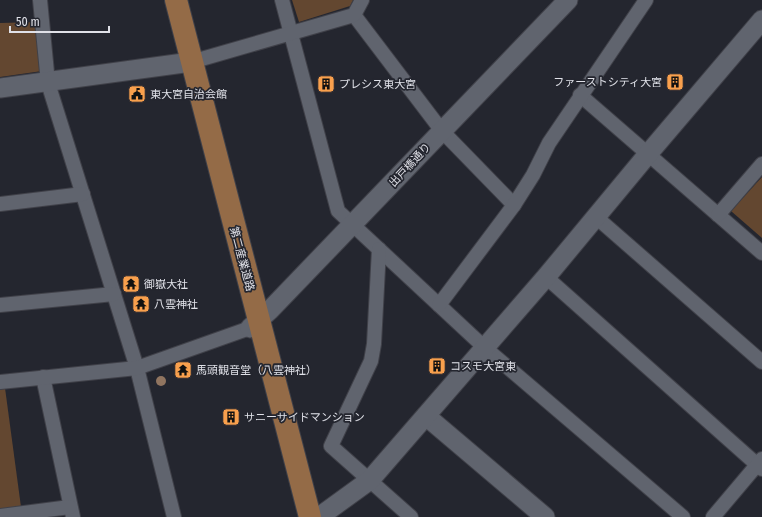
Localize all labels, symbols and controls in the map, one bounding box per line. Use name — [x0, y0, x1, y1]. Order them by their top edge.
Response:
scale bar — [10, 8, 109, 34]
text: 50 m — [16, 15, 40, 29]
building icon: ファーストシティ大宮 — [665, 72, 685, 92]
building icon: プレシス東大宮 — [316, 74, 336, 94]
place label: ファーストシティ大宮 — [553, 76, 662, 89]
place label: プレシス東大宮 — [339, 78, 416, 91]
public building icon: 東大宮自治会館 — [127, 84, 147, 104]
place label: 東大宮自治会館 — [150, 88, 227, 101]
street label: 出戸橋通り — [386, 140, 434, 190]
street label: 第二産業道路 — [227, 225, 257, 293]
temple icon: 御嶽大社 — [121, 274, 141, 294]
place label: 御嶽大社 — [143, 278, 188, 291]
temple icon: 八雲神社 — [131, 294, 151, 314]
place label: 八雲神社 — [154, 298, 198, 311]
building icon: コスモ大宮東 — [427, 356, 447, 376]
temple icon: 馬頭観音堂（八雲神社） — [173, 360, 193, 380]
place label: コスモ大宮東 — [450, 360, 516, 373]
place label: 馬頭観音堂（八雲神社） — [196, 364, 317, 377]
building icon: サニーサイドマンション — [221, 407, 241, 427]
place label: サニーサイドマンション — [244, 411, 365, 424]

